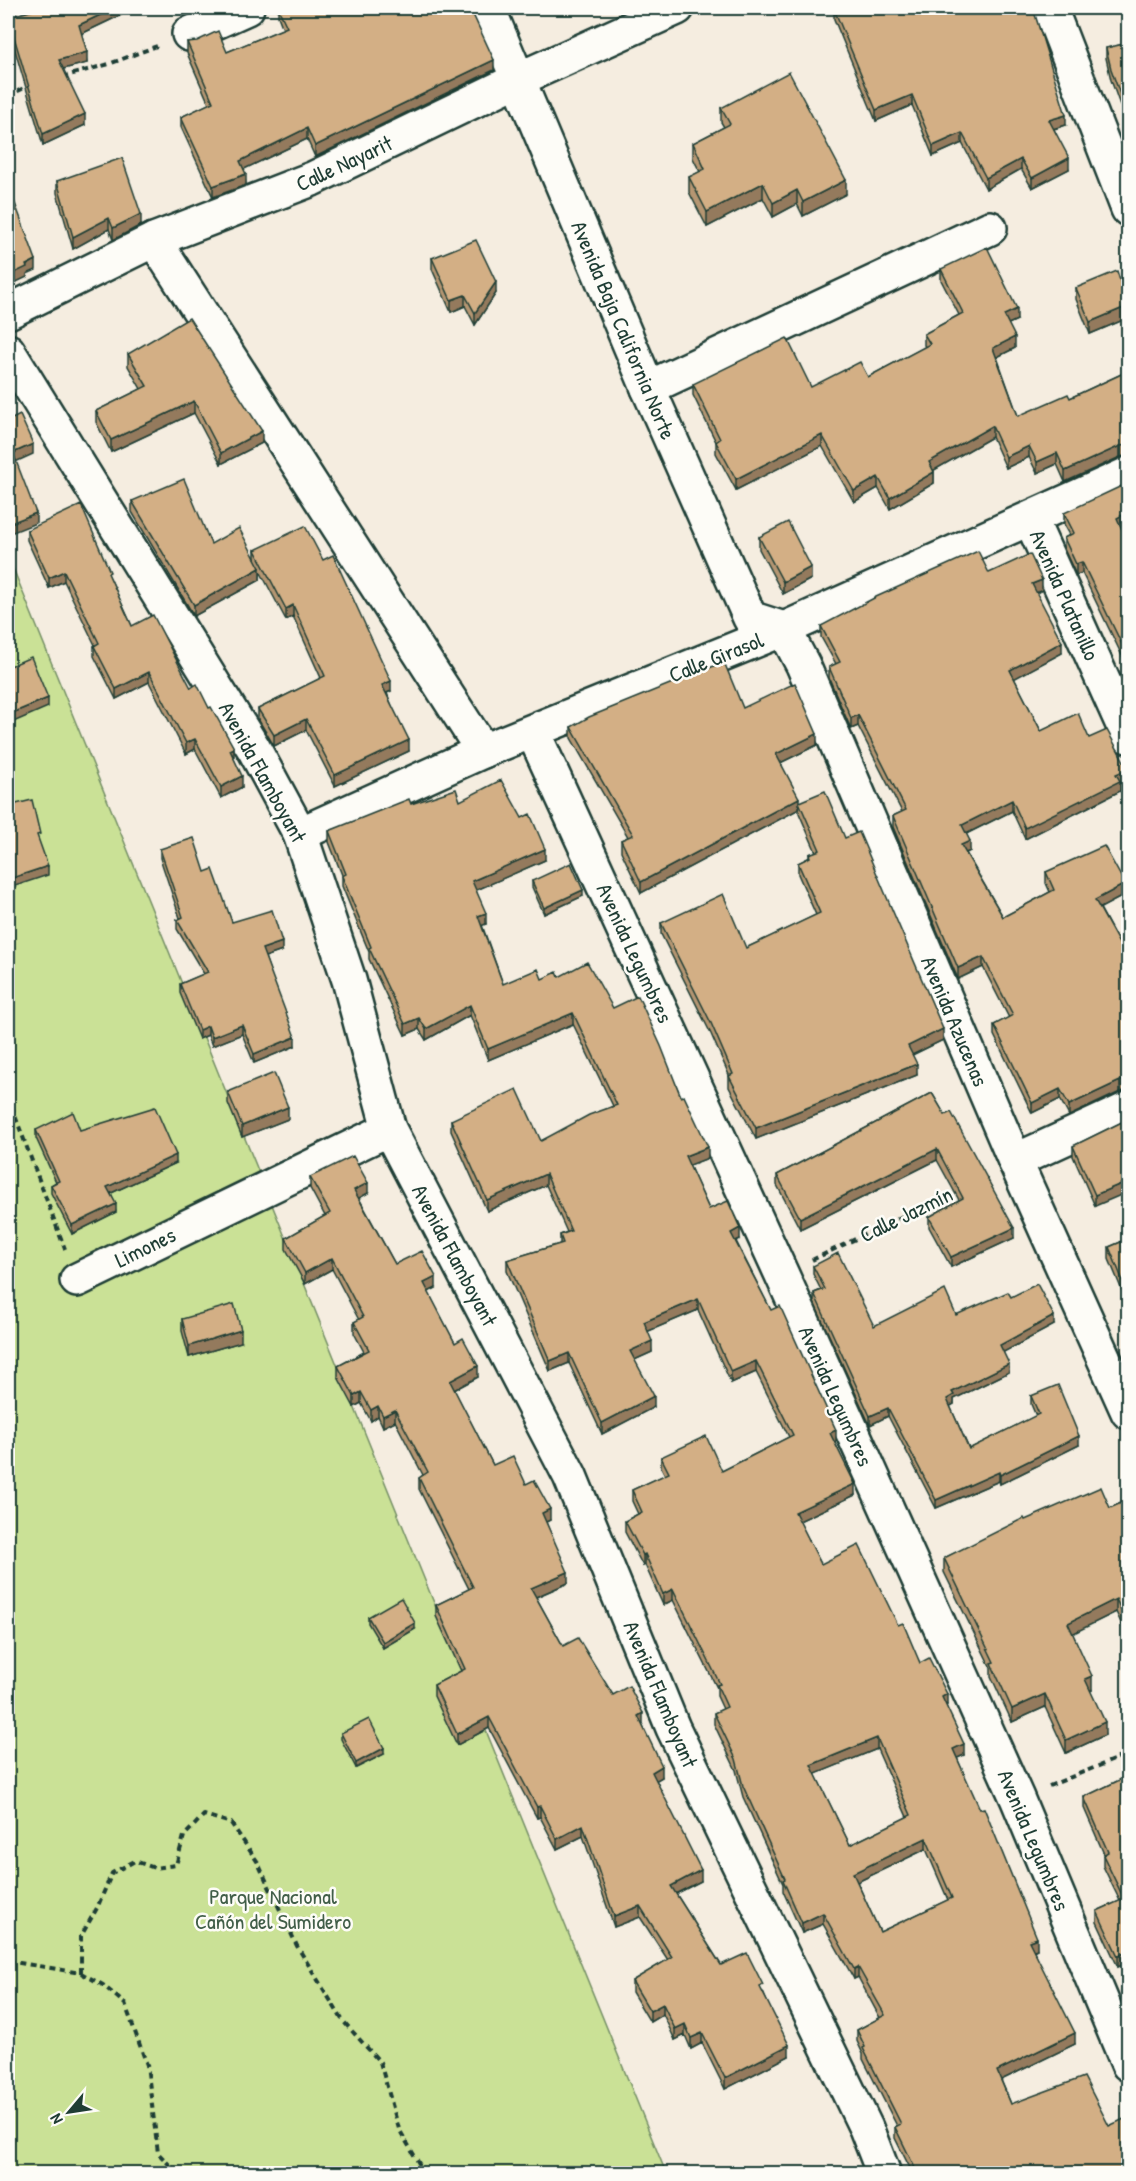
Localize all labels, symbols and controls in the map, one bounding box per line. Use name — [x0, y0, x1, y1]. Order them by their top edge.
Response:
street label: Calle Nayarit — [291, 127, 397, 198]
street label: Avenida Baja California Norte — [564, 216, 684, 444]
street label: Avenida Platanillo — [1023, 525, 1107, 665]
street label: Calle Girasol — [664, 624, 768, 690]
street label: Avenida Flamboyant — [212, 696, 314, 848]
street label: Avenida Legumbres — [590, 878, 680, 1028]
street label: Avenida Azucenas — [914, 951, 996, 1091]
street label: Avenida Flamboyant — [405, 1179, 505, 1332]
street label: Calle Jazmín — [854, 1179, 958, 1249]
street label: Limones — [110, 1219, 180, 1275]
street label: Avenida Legumbres — [792, 1321, 880, 1471]
street label: Avenida Flamboyant — [617, 1616, 706, 1772]
street label: Avenida Legumbres — [991, 1765, 1077, 1915]
park label: Parque Nacional Cañón del Sumidero — [195, 1881, 351, 1936]
north arrow — [39, 2082, 99, 2142]
text: N — [44, 2110, 68, 2128]

